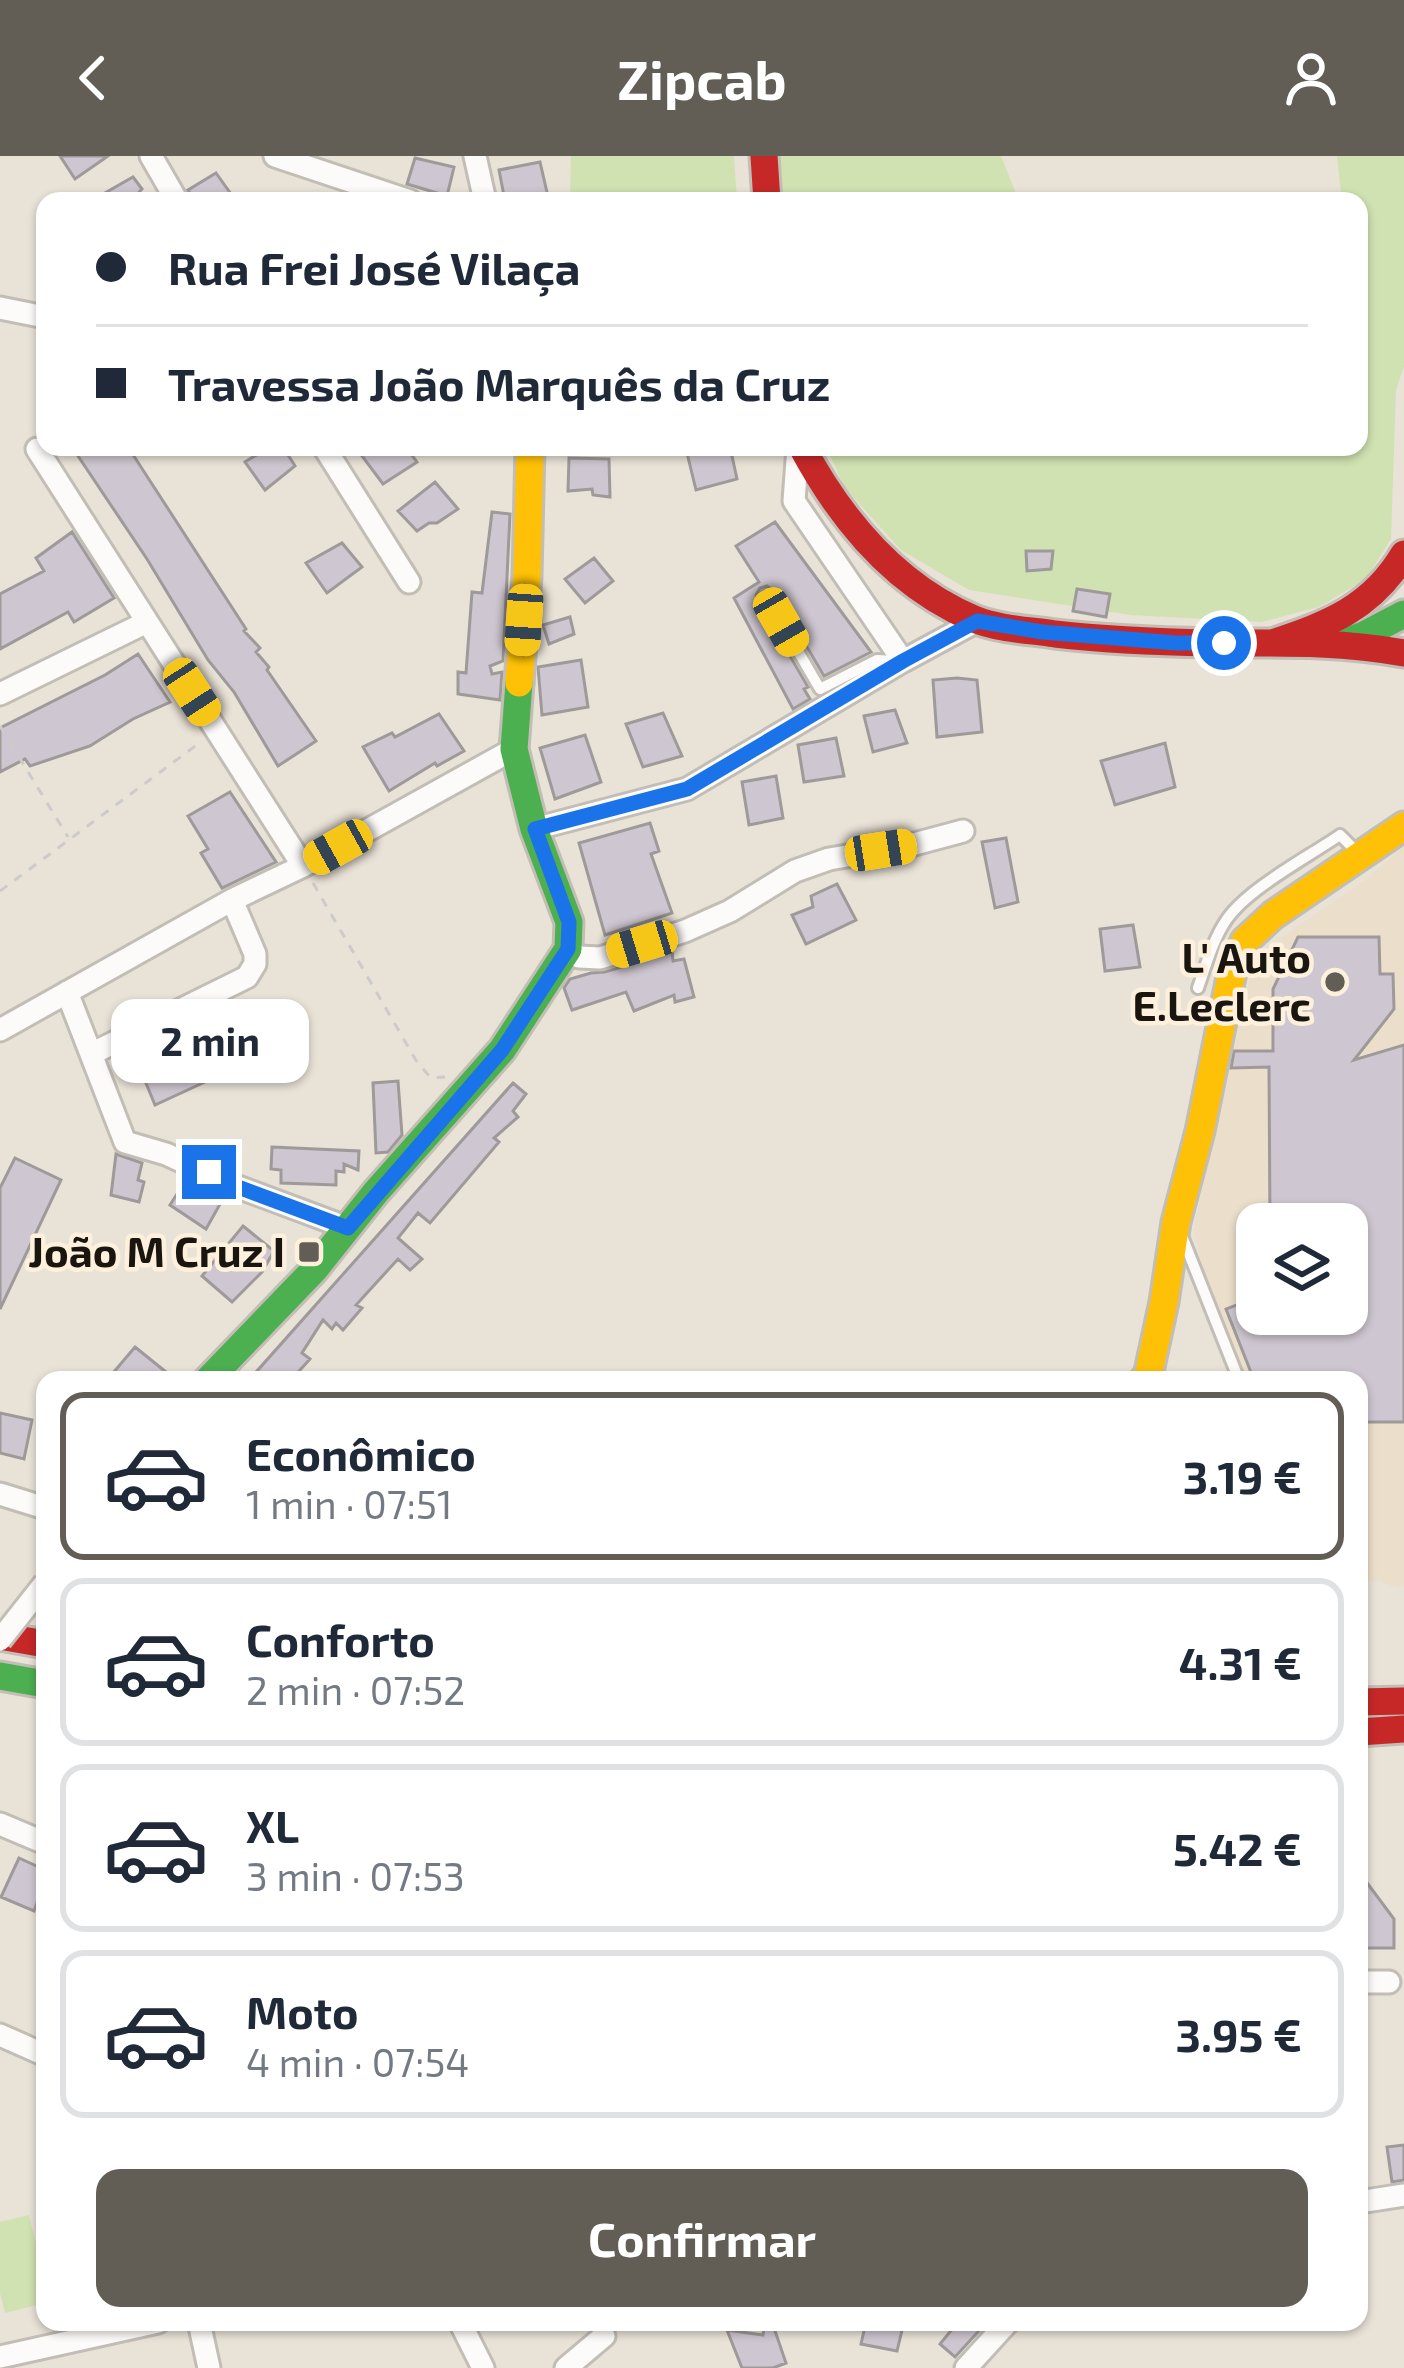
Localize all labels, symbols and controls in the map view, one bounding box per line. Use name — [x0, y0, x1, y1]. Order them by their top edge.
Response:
icon: back — [60, 45, 126, 111]
icon: person — [1278, 45, 1344, 111]
text: Zipcab — [617, 46, 787, 111]
text: Rua Frei José Vilaça — [168, 240, 581, 294]
text: Travessa João Marquês da Cruz — [168, 356, 831, 410]
car — [747, 582, 815, 662]
car — [504, 583, 544, 657]
route start — [1197, 616, 1251, 670]
car — [157, 652, 227, 732]
car — [298, 814, 378, 880]
car — [843, 827, 919, 873]
car — [602, 916, 682, 972]
place label: L' Auto E.Leclerc — [1133, 931, 1311, 1029]
marker: L' Auto E.Leclerc — [1322, 969, 1348, 995]
callout: 2 min — [110, 998, 308, 1082]
text: 2 min — [160, 1017, 260, 1064]
route end — [182, 1145, 236, 1199]
map controls — [1236, 1203, 1368, 1335]
button: layers — [1236, 1203, 1368, 1335]
place label: João M Cruz I — [28, 1225, 285, 1275]
marker: João M Cruz I — [296, 1239, 322, 1265]
icon: car — [102, 1422, 210, 1530]
text: Econômico — [246, 1426, 476, 1480]
text: 3.19 € — [1183, 1449, 1302, 1503]
text: 1 min · 07:51 — [246, 1480, 452, 1527]
icon: car — [102, 1608, 210, 1716]
text: Conforto — [246, 1612, 435, 1666]
text: 4.31 € — [1179, 1635, 1302, 1689]
text: 2 min · 07:52 — [246, 1666, 465, 1713]
icon: car — [102, 1794, 210, 1902]
text: XL — [246, 1798, 299, 1852]
text: 5.42 € — [1173, 1821, 1302, 1875]
text: 3 min · 07:53 — [246, 1852, 465, 1899]
icon: car — [102, 1980, 210, 2088]
text: Moto — [246, 1984, 359, 2038]
text: 3.95 € — [1176, 2007, 1302, 2061]
text: 4 min · 07:54 — [246, 2038, 469, 2085]
button: Confirmar — [96, 2169, 1308, 2307]

